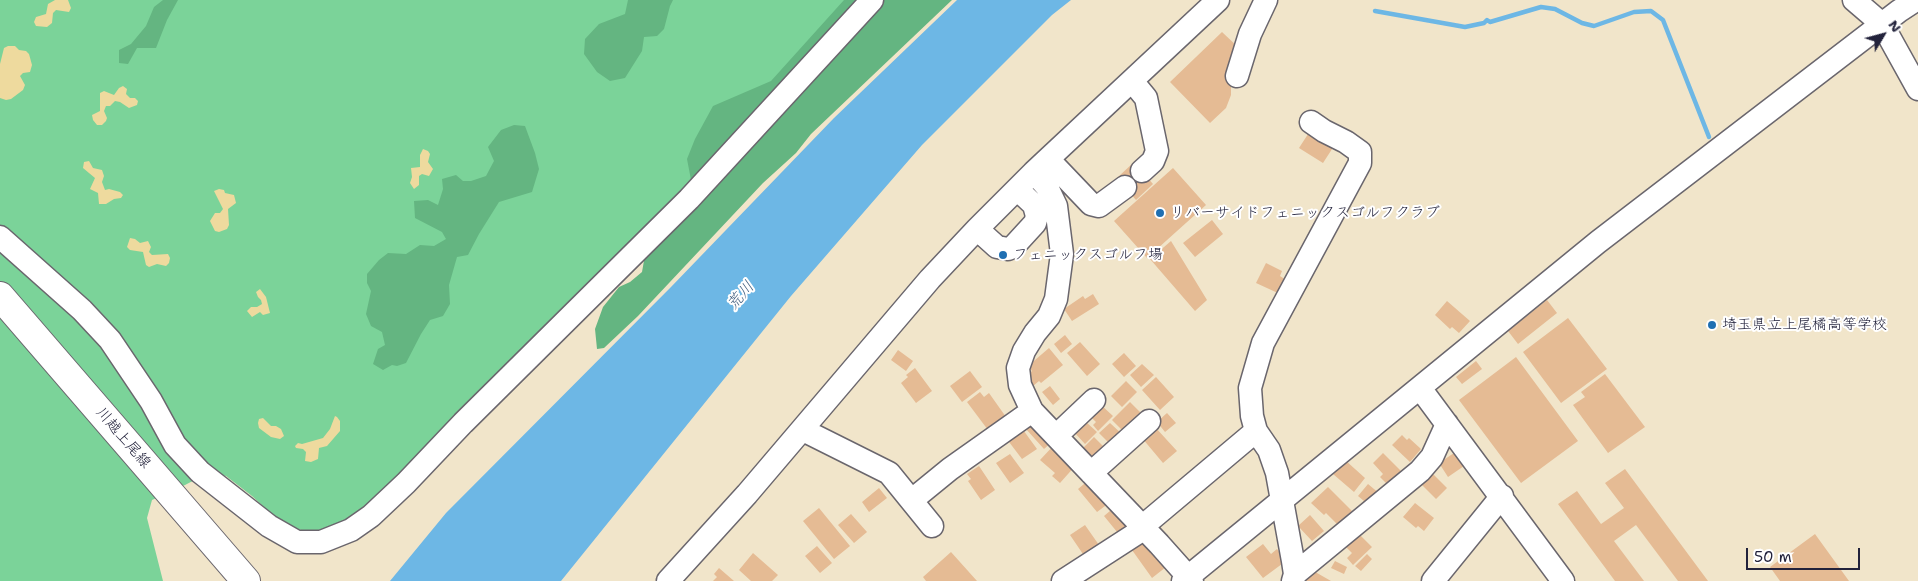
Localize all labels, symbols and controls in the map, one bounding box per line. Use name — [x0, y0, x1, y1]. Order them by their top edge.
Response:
north arrow — [1858, 10, 1908, 60]
text: N — [1884, 16, 1906, 36]
place label: リバーサイドフェニックスゴルフクラブ — [1170, 204, 1440, 222]
marker: リバーサイドフェニックスゴルフクラブ — [1154, 207, 1166, 219]
place label: フェニックスゴルフ場 — [1013, 246, 1163, 264]
marker: フェニックスゴルフ場 — [997, 249, 1009, 261]
water label: 荒川 — [723, 278, 759, 314]
place label: 埼玉県立上尾橘高等学校 — [1722, 316, 1887, 334]
marker: 埼玉県立上尾橘高等学校 — [1706, 319, 1718, 331]
street label: 川越上尾線 — [92, 404, 154, 472]
scale bar — [1748, 538, 1862, 570]
text: 50 m — [1754, 547, 1792, 567]

